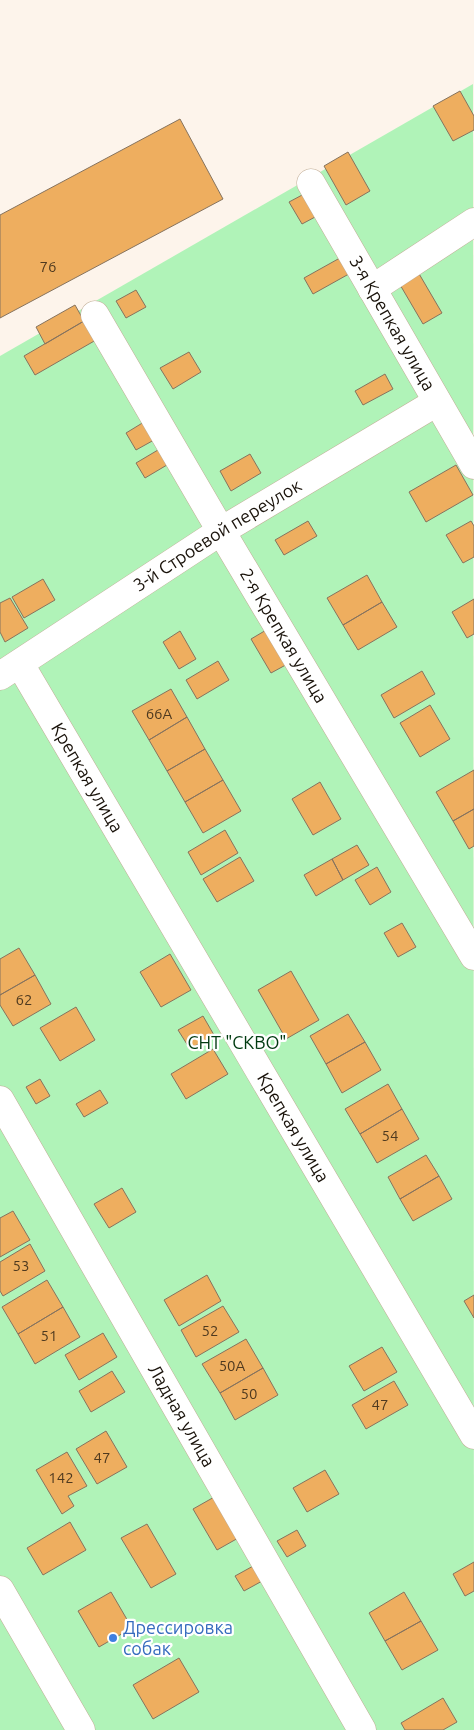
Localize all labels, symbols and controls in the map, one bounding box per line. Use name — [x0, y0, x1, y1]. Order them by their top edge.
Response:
street label: 3-я Крепкая улица — [346, 252, 440, 394]
house number: 76 — [40, 258, 56, 275]
street label: 3-й Строевой переулок — [129, 474, 305, 595]
street label: 2-я Крепкая улица — [237, 565, 332, 706]
house number: 66А — [146, 705, 173, 722]
street label: Крепкая улица — [48, 719, 128, 835]
house number: 62 — [16, 991, 32, 1008]
park label: СНТ "СКВО" — [187, 1032, 287, 1052]
street label: Крепкая улица — [254, 1069, 334, 1185]
house number: 54 — [382, 1127, 398, 1144]
house number: 53 — [13, 1257, 29, 1274]
house number: 52 — [202, 1322, 218, 1339]
house number: 51 — [41, 1327, 57, 1344]
house number: 50А — [219, 1357, 246, 1374]
street label: Ладная улица — [145, 1360, 220, 1470]
house number: 50 — [241, 1385, 257, 1402]
house number: 47 — [372, 1396, 388, 1413]
house number: 47 — [94, 1449, 110, 1466]
house number: 142 — [48, 1469, 74, 1486]
place label: Дрессировка собак — [123, 1617, 233, 1658]
marker: Дрессировка собак — [107, 1632, 119, 1644]

